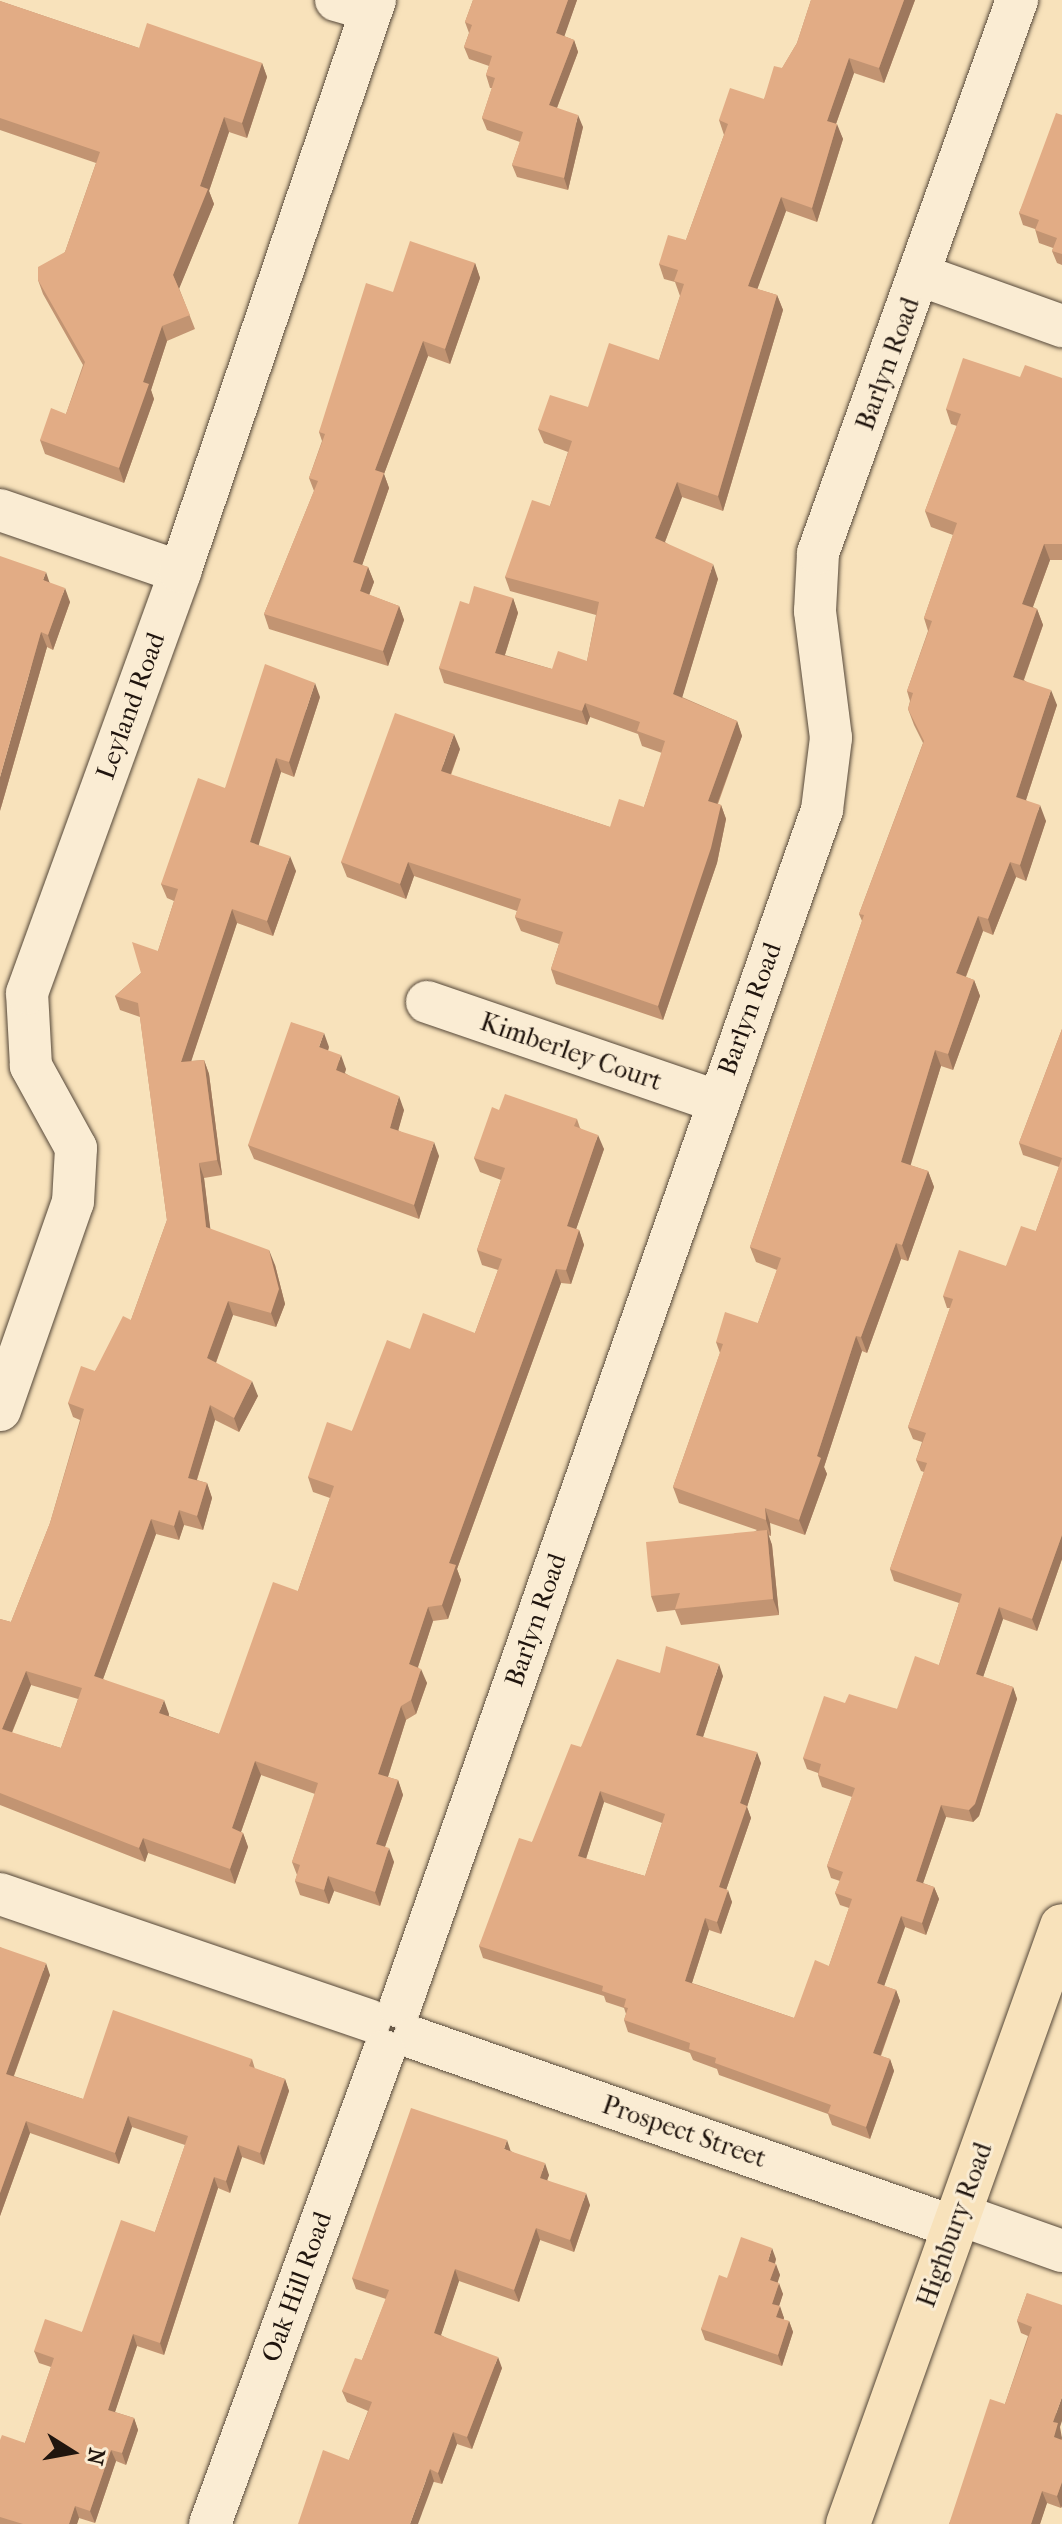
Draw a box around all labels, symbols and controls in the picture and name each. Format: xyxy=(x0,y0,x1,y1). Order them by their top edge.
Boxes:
street label: Barlyn Road xyxy=(850,293,926,435)
street label: Leyland Road xyxy=(90,628,172,784)
street label: Barlyn Road xyxy=(712,938,788,1080)
street label: Kimberley Court xyxy=(476,1006,666,1098)
street label: Barlyn Road xyxy=(499,1549,573,1691)
street label: Prospect Street xyxy=(598,2089,770,2175)
street label: Highbury Road xyxy=(911,2138,999,2312)
street label: Oak Hill Road xyxy=(255,2208,339,2366)
north arrow xyxy=(32,2412,112,2492)
text: N xyxy=(81,2446,110,2467)

